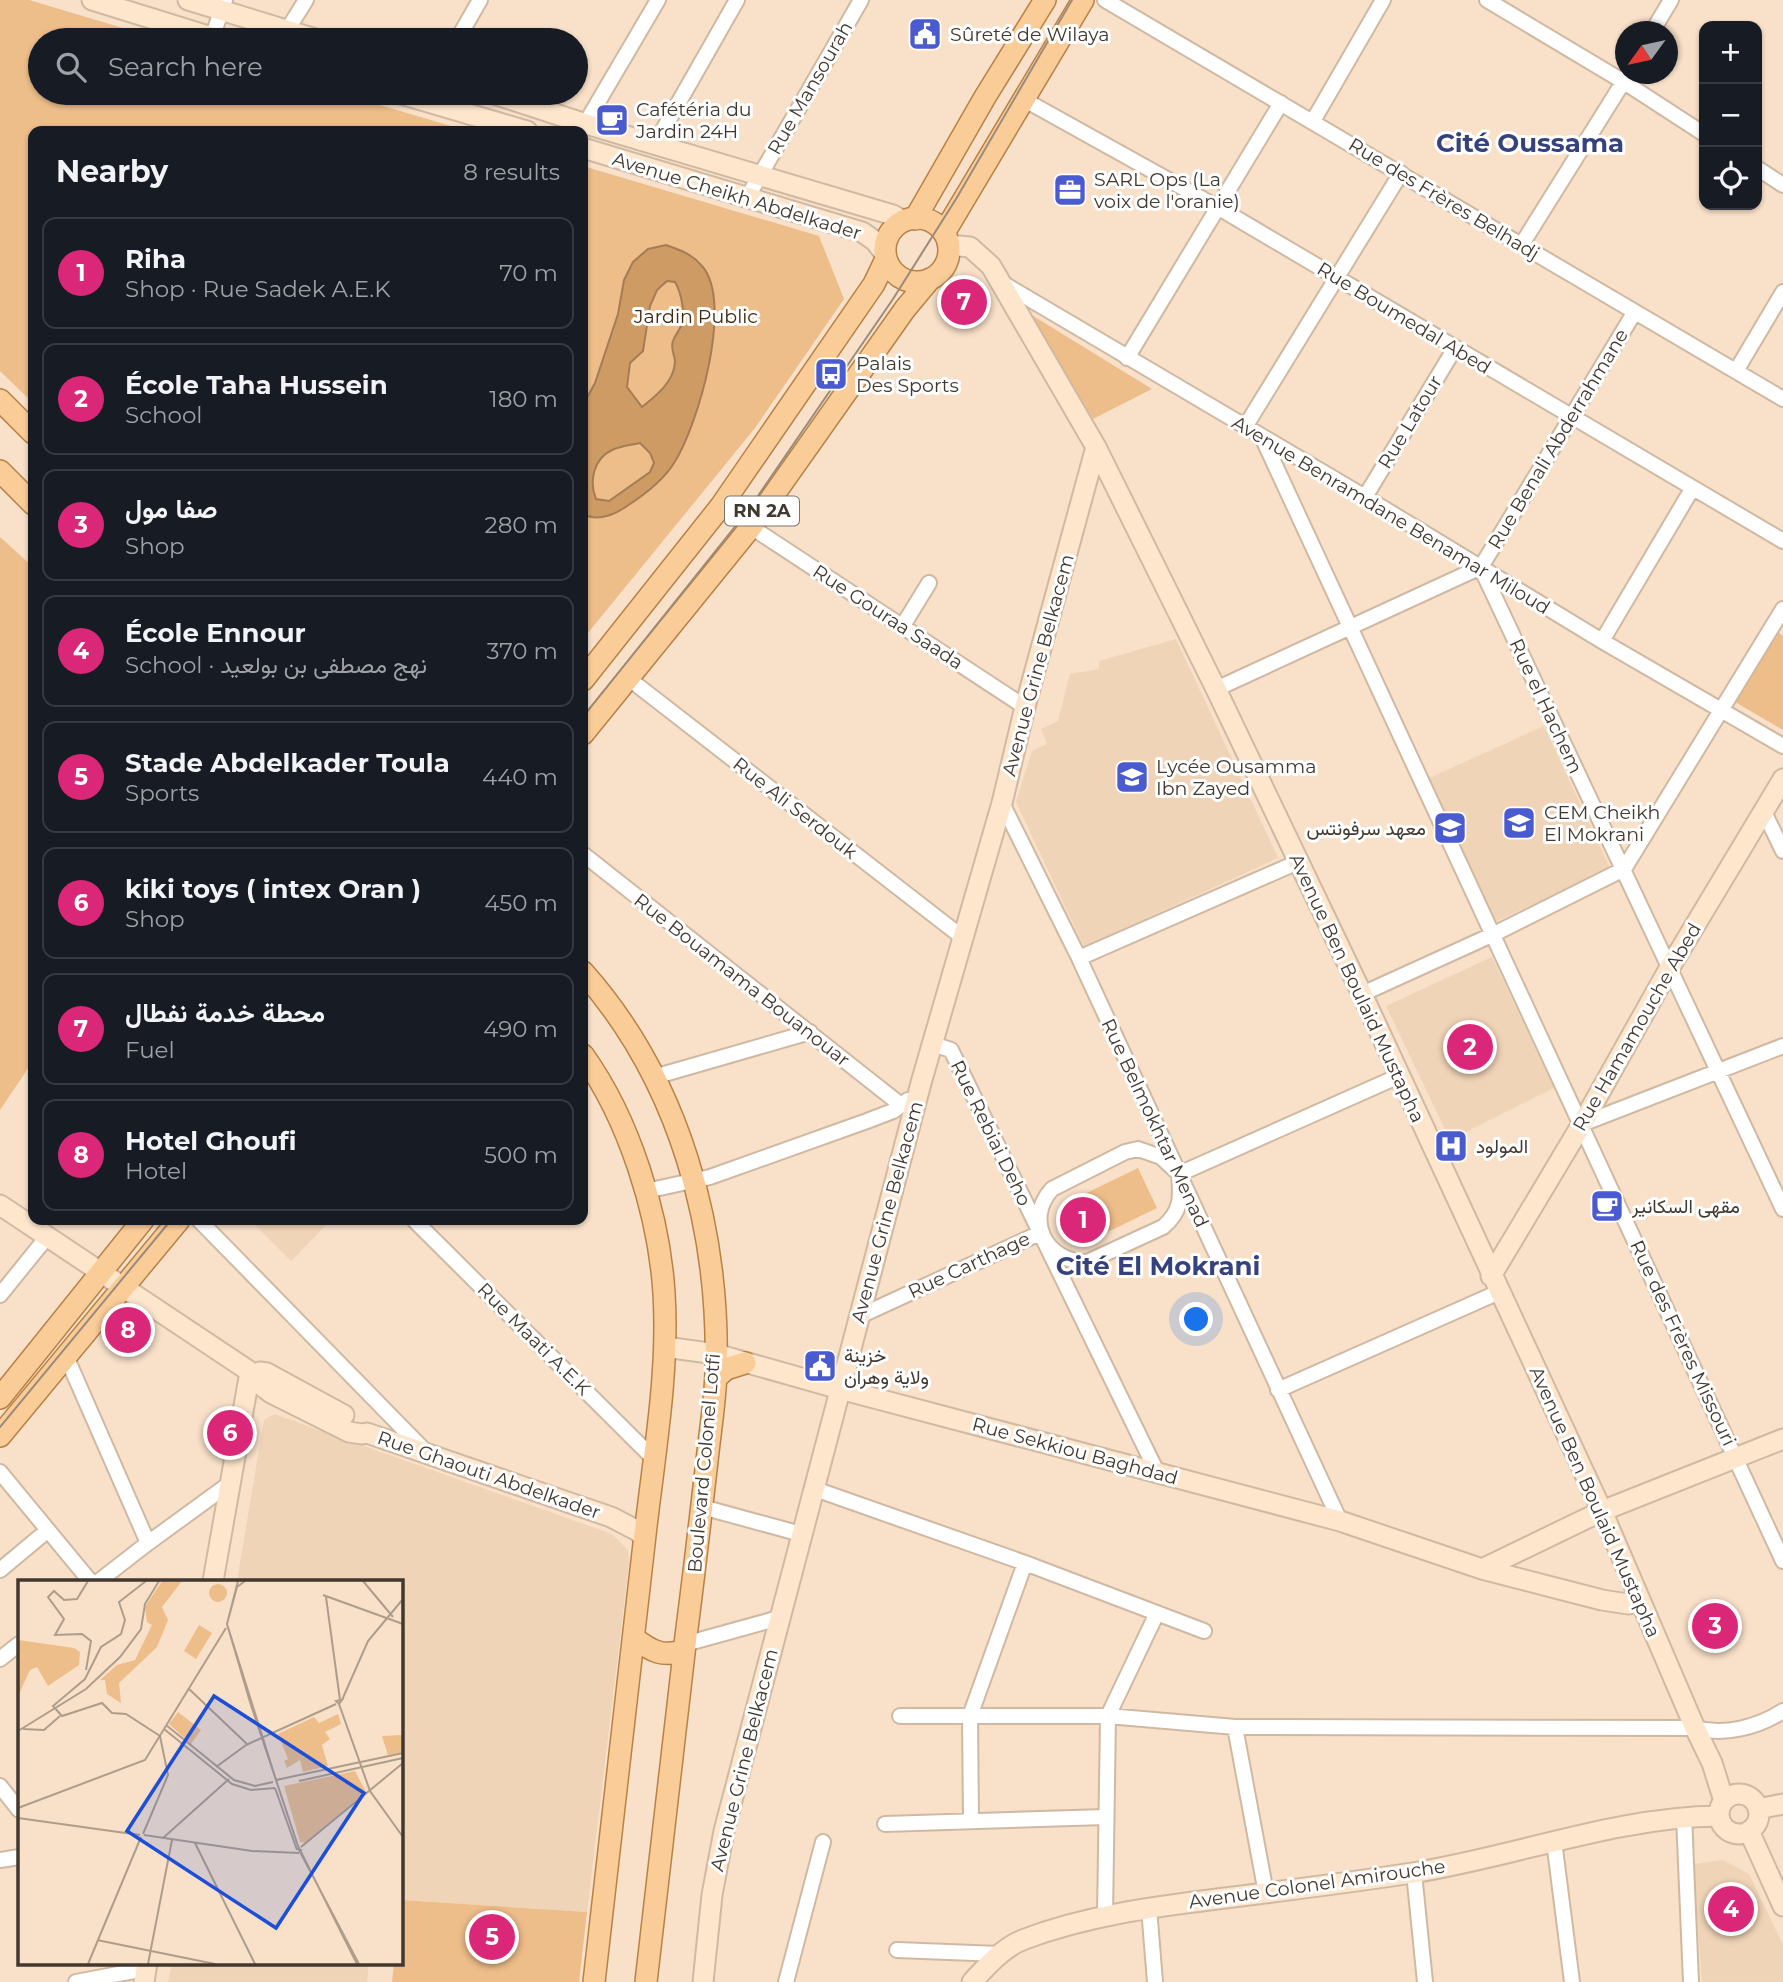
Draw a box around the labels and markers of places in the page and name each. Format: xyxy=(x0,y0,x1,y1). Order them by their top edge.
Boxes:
public building icon: Sûreté de Wilaya xyxy=(906,15,944,53)
place label: Sûreté de Wilaya xyxy=(950,23,1109,46)
place label: Cafétéria du Jardin 24H xyxy=(635,98,752,143)
cafe icon: Cafétéria du Jardin 24H xyxy=(593,101,631,139)
place label: SARL Ops (La voix de l'oranie) xyxy=(1094,168,1240,213)
office icon: SARL Ops (La voix de l'oranie) xyxy=(1051,171,1089,209)
pin: 7 xyxy=(941,276,987,328)
place label: Palais Des Sports xyxy=(856,352,959,397)
bus stop icon: Palais Des Sports xyxy=(812,355,850,393)
place label: Lycée Ousamma Ibn Zayed xyxy=(1156,755,1316,800)
school or university icon: Lycée Ousamma Ibn Zayed xyxy=(1113,758,1151,796)
place label: CEM Cheikh El Mokrani xyxy=(1544,801,1660,846)
school or university icon: CEM Cheikh El Mokrani xyxy=(1500,804,1538,842)
school or university icon: معهد سرفونتس xyxy=(1431,809,1469,847)
place label: معهد سرفونتس xyxy=(1307,817,1426,840)
pin: 2 xyxy=(1447,1021,1493,1073)
hospital icon: المولود xyxy=(1432,1127,1470,1165)
place label: المولود xyxy=(1476,1135,1528,1158)
cafe icon: مقهى السكانير xyxy=(1588,1187,1626,1225)
pin: 1 xyxy=(1060,1194,1106,1246)
place label: مقهى السكانير xyxy=(1631,1195,1740,1218)
pin: 8 xyxy=(105,1304,151,1356)
place label: خزينة ولاية وهران xyxy=(844,1344,929,1389)
public building icon: خزينة ولاية وهران xyxy=(801,1347,839,1385)
pin: 6 xyxy=(207,1407,253,1459)
pin: 3 xyxy=(1692,1600,1738,1652)
pin: 4 xyxy=(1708,1883,1754,1935)
pin: 5 xyxy=(469,1911,515,1963)

